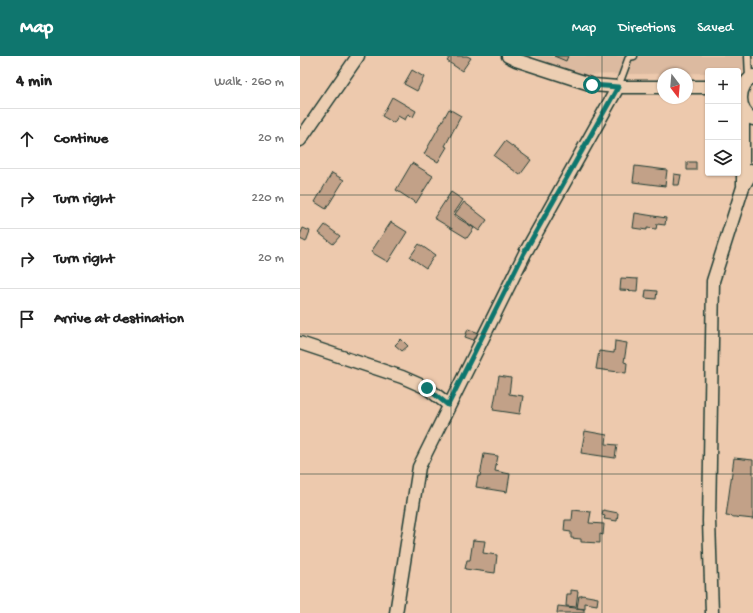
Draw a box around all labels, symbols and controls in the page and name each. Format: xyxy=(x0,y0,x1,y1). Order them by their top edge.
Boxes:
text: Map xyxy=(20,17,53,40)
text: Map xyxy=(572,20,596,37)
text: Directions xyxy=(618,20,675,37)
text: Saved xyxy=(697,20,733,37)
north arrow xyxy=(657,68,693,104)
map controls xyxy=(705,68,741,176)
button: + xyxy=(705,68,741,104)
text: 4 min xyxy=(16,72,52,92)
text: Walk · 260 m xyxy=(214,75,284,90)
route start xyxy=(583,76,601,94)
button: − xyxy=(705,104,741,140)
icon: ahead xyxy=(16,128,38,150)
text: Continue xyxy=(54,130,108,148)
text: 20 m xyxy=(258,131,284,146)
button: layers xyxy=(705,140,741,176)
icon: right xyxy=(16,188,38,210)
text: Turn right xyxy=(54,190,114,208)
text: 220 m xyxy=(252,191,284,206)
icon: right xyxy=(16,248,38,270)
text: Turn right xyxy=(54,250,114,268)
text: 20 m xyxy=(258,251,284,266)
icon: arrive xyxy=(16,308,38,330)
text: Arrive at destination xyxy=(54,310,184,328)
route end xyxy=(418,379,436,397)

